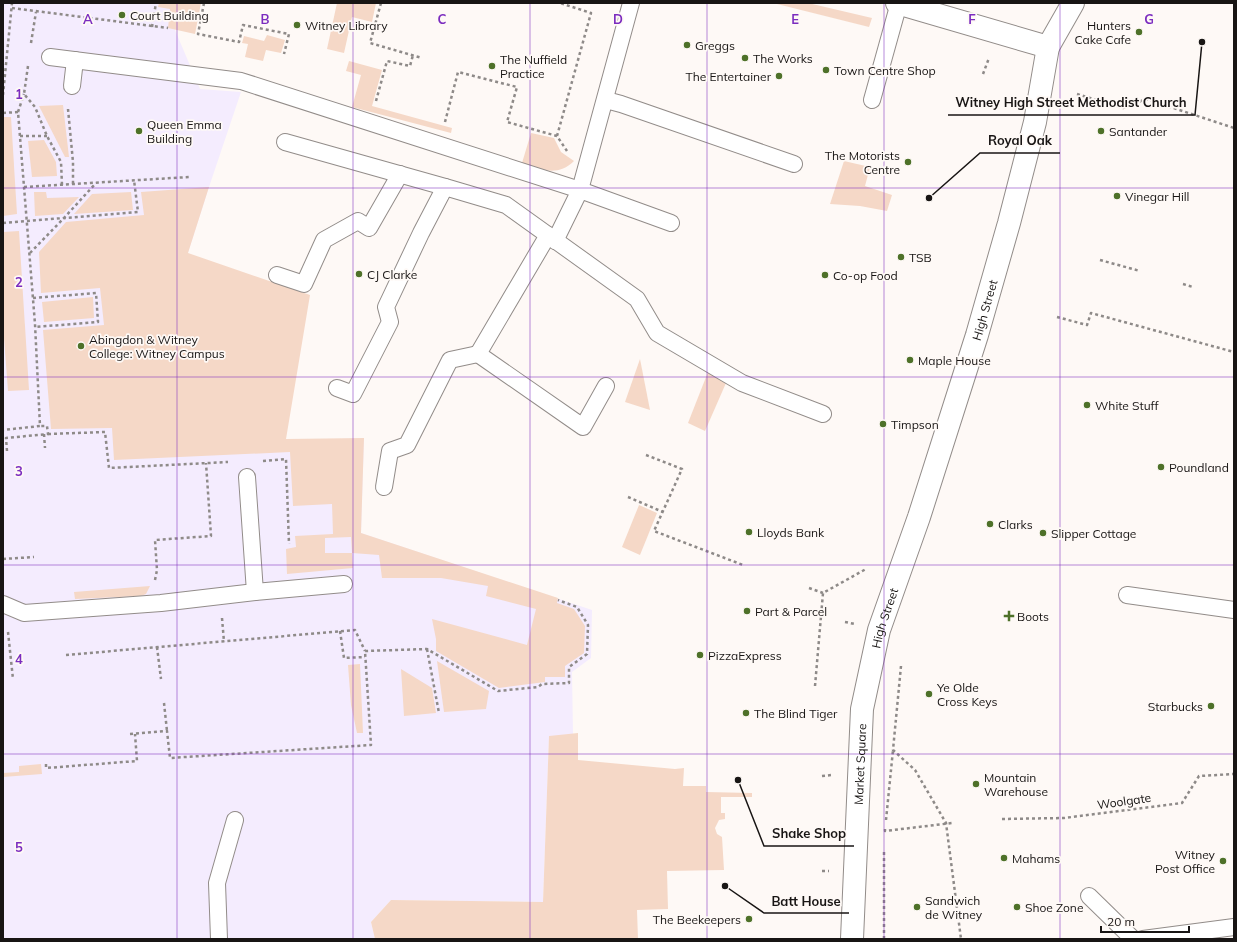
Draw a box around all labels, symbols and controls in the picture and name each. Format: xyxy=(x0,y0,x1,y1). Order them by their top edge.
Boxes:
place label: Court Building xyxy=(130,8,209,23)
marker: Court Building xyxy=(117,10,127,20)
text: A xyxy=(83,11,93,27)
text: B xyxy=(261,11,270,27)
text: C xyxy=(438,11,447,27)
text: D xyxy=(613,11,623,27)
text: E xyxy=(791,11,799,27)
text: F xyxy=(968,11,976,27)
text: G xyxy=(1144,11,1154,27)
place label: Witney Library xyxy=(305,18,388,33)
place label: Hunters Cake Cafe xyxy=(1074,18,1131,47)
marker: Witney Library xyxy=(292,20,302,30)
marker: Hunters Cake Cafe xyxy=(1134,27,1144,37)
place label: Greggs xyxy=(695,38,735,53)
marker: Greggs xyxy=(682,40,692,50)
place label: The Works xyxy=(753,51,813,66)
place label: The Nuffield Practice xyxy=(500,52,567,81)
marker: The Works xyxy=(740,53,750,63)
marker: The Nuffield Practice xyxy=(487,61,497,71)
place label: Town Centre Shop xyxy=(834,63,936,78)
marker: Town Centre Shop xyxy=(821,65,831,75)
place label: The Entertainer xyxy=(685,69,772,84)
marker: The Entertainer xyxy=(774,71,784,81)
text: 1 xyxy=(15,86,23,102)
callout: Witney High Street Methodist Church xyxy=(948,90,1195,115)
text: Witney High Street Methodist Church xyxy=(955,94,1187,111)
place label: Queen Emma Building xyxy=(147,117,222,146)
place label: Santander xyxy=(1109,124,1168,139)
marker: Queen Emma Building xyxy=(134,126,144,136)
marker: Santander xyxy=(1096,126,1106,136)
callout: Royal Oak xyxy=(980,128,1060,153)
text: Royal Oak xyxy=(988,132,1053,149)
place label: The Motorists Centre xyxy=(825,148,900,177)
marker: The Motorists Centre xyxy=(903,157,913,167)
place label: Vinegar Hill xyxy=(1125,189,1189,204)
marker: Vinegar Hill xyxy=(1112,191,1122,201)
place label: TSB xyxy=(909,250,932,265)
marker: TSB xyxy=(896,252,906,262)
place label: CJ Clarke xyxy=(367,267,417,282)
place label: Co-op Food xyxy=(833,268,898,283)
marker: CJ Clarke xyxy=(354,269,364,279)
marker: Co-op Food xyxy=(820,270,830,280)
text: 2 xyxy=(15,274,23,290)
street label: High Street xyxy=(968,278,1000,342)
place label: Abingdon & Witney College: Witney Campus xyxy=(89,332,225,361)
marker: Abingdon & Witney College: Witney Campus xyxy=(76,341,86,351)
place label: Maple House xyxy=(918,353,991,368)
marker: Maple House xyxy=(905,355,915,365)
place label: White Stuff xyxy=(1095,398,1159,413)
marker: White Stuff xyxy=(1082,400,1092,410)
place label: Timpson xyxy=(891,417,939,432)
marker: Timpson xyxy=(878,419,888,429)
place label: Poundland xyxy=(1169,460,1229,475)
marker: Poundland xyxy=(1156,462,1166,472)
text: 3 xyxy=(15,463,23,479)
place label: Clarks xyxy=(998,517,1033,532)
marker: Clarks xyxy=(985,519,995,529)
place label: Lloyds Bank xyxy=(757,525,825,540)
place label: Slipper Cottage xyxy=(1051,526,1136,541)
marker: Lloyds Bank xyxy=(744,527,754,537)
marker: Slipper Cottage xyxy=(1038,528,1048,538)
street label: High Street xyxy=(868,586,901,650)
place label: Part & Parcel xyxy=(755,604,827,619)
marker: Part & Parcel xyxy=(742,606,752,616)
place label: Boots xyxy=(1017,609,1049,624)
marker: Boots xyxy=(1004,611,1014,621)
place label: PizzaExpress xyxy=(708,648,782,663)
marker: PizzaExpress xyxy=(695,650,705,660)
text: 4 xyxy=(15,651,23,667)
place label: Ye Olde Cross Keys xyxy=(936,680,998,709)
marker: Ye Olde Cross Keys xyxy=(924,689,934,699)
place label: Starbucks xyxy=(1148,699,1203,714)
marker: Starbucks xyxy=(1206,701,1216,711)
place label: The Blind Tiger xyxy=(754,706,838,721)
marker: The Blind Tiger xyxy=(741,708,751,718)
street label: Market Square xyxy=(850,723,869,805)
place label: Mountain Warehouse xyxy=(984,770,1048,799)
marker: Mountain Warehouse xyxy=(971,779,981,789)
street label: Woolgate xyxy=(1096,790,1152,812)
callout: Shake Shop xyxy=(764,821,854,846)
text: Shake Shop xyxy=(772,825,846,841)
text: 5 xyxy=(15,839,23,855)
place label: Witney Post Office xyxy=(1155,847,1216,876)
place label: Mahams xyxy=(1012,851,1060,866)
marker: Mahams xyxy=(999,853,1009,863)
marker: Witney Post Office xyxy=(1218,856,1228,866)
callout: Batt House xyxy=(764,888,849,913)
text: Batt House xyxy=(771,893,841,909)
place label: Sandwich de Witney xyxy=(925,893,983,922)
place label: Shoe Zone xyxy=(1025,900,1083,915)
marker: Sandwich de Witney xyxy=(912,902,922,912)
marker: Shoe Zone xyxy=(1012,902,1022,912)
scale bar xyxy=(1101,908,1189,934)
place label: The Beekeepers xyxy=(653,912,741,927)
marker: The Beekeepers xyxy=(744,914,754,924)
text: 20 m xyxy=(1107,914,1135,929)

